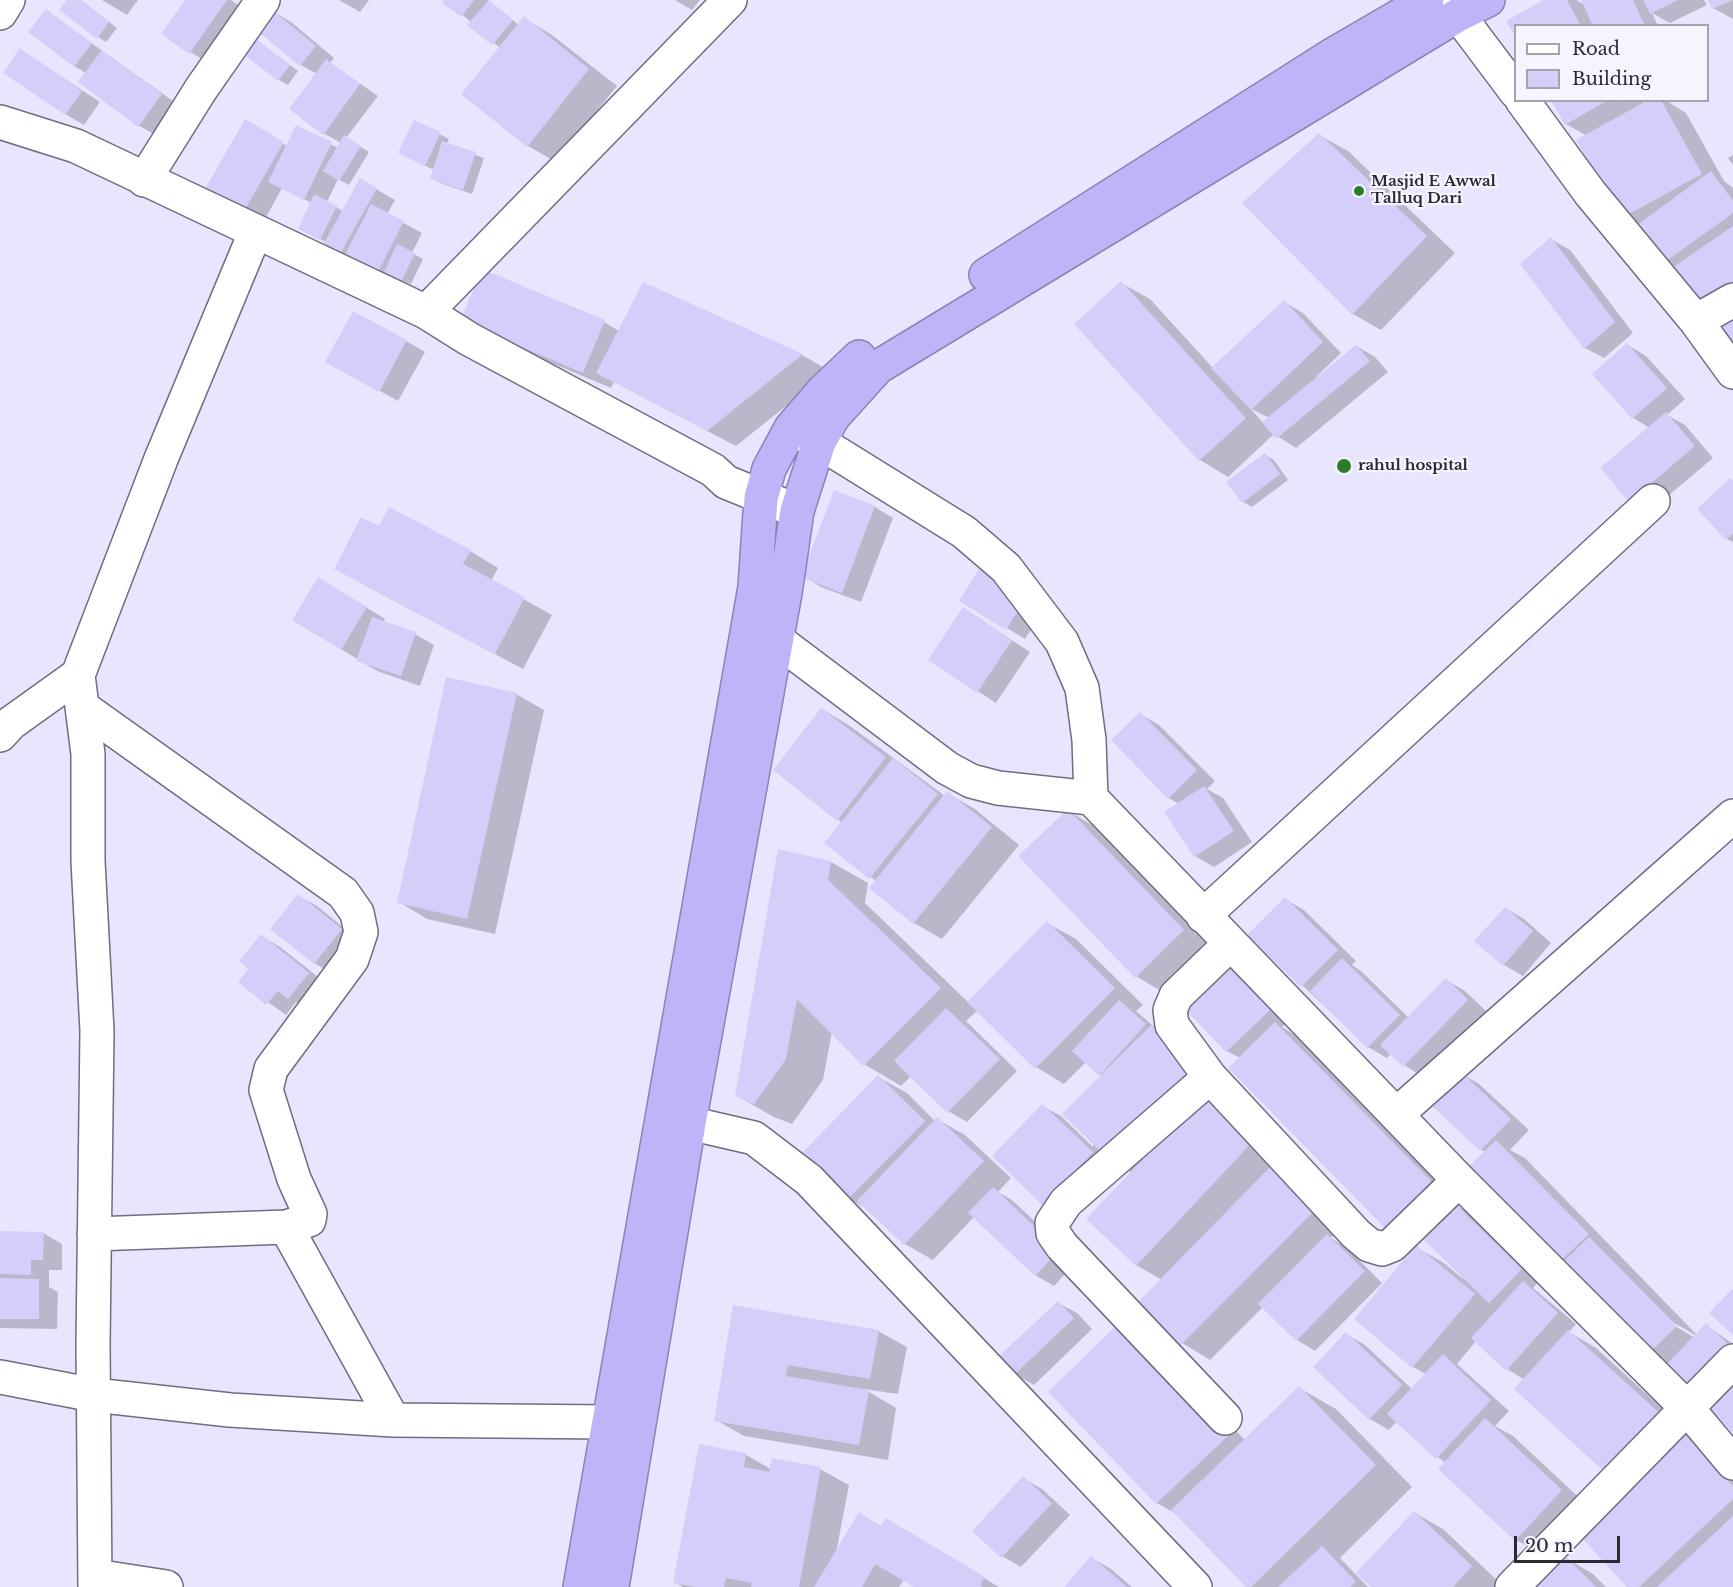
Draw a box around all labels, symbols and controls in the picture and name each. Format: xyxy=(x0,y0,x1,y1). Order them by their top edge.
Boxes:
legend xyxy=(1514,24,1709,102)
text: Road xyxy=(1572,38,1620,60)
text: Building xyxy=(1572,68,1651,90)
place label: Masjid E Awwal Talluq Dari xyxy=(1371,173,1496,208)
marker: Masjid E Awwal Talluq Dari xyxy=(1352,184,1366,198)
marker: rahul hospital xyxy=(1335,457,1353,475)
place label: rahul hospital xyxy=(1358,457,1468,475)
scale bar xyxy=(1517,1524,1624,1562)
text: 20 m xyxy=(1525,1535,1573,1557)

